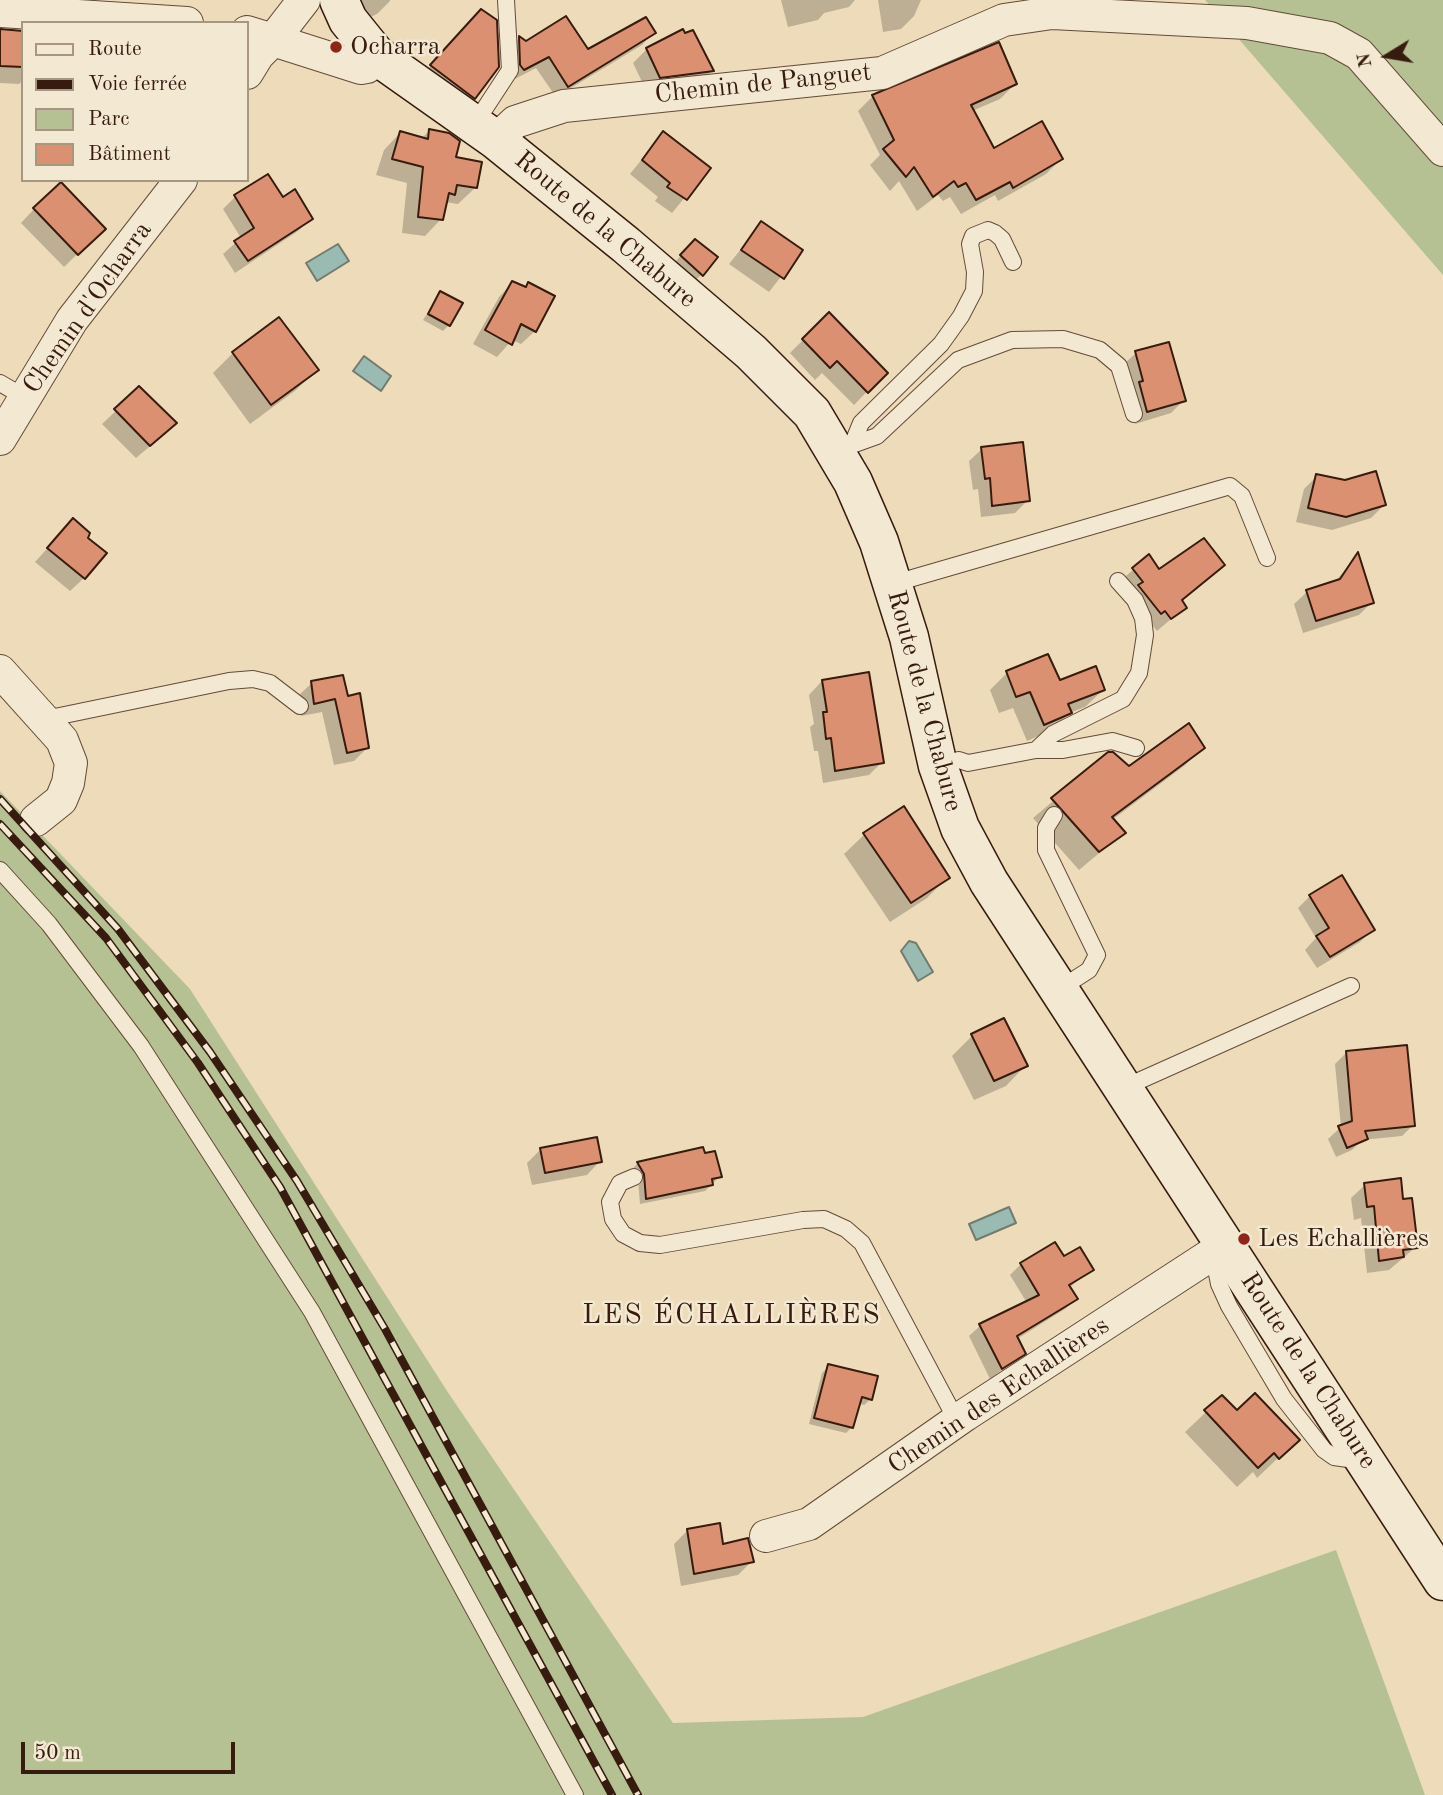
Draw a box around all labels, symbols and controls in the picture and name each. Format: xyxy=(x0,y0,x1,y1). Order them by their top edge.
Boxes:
legend xyxy=(21,21,248,182)
north arrow xyxy=(1352,21,1422,91)
place label: Ocharra xyxy=(350,31,441,63)
text: Route xyxy=(88,39,142,60)
marker: Ocharra xyxy=(328,39,344,55)
text: N xyxy=(1355,51,1377,69)
street label: Chemin de Panguet xyxy=(653,57,873,111)
text: Voie ferrée xyxy=(88,74,187,95)
text: Parc xyxy=(88,109,130,130)
text: Bâtiment xyxy=(88,144,171,165)
street label: Route de la Chabure xyxy=(508,145,702,315)
street label: Chemin d'Ocharra xyxy=(17,216,159,400)
street label: Route de la Chabure xyxy=(879,587,969,815)
place label: Les Echallières xyxy=(1258,1223,1429,1255)
marker: Les Echallières xyxy=(1236,1231,1252,1247)
street label: Route de la Chabure xyxy=(1233,1267,1383,1475)
district label: LES ÉCHALLIÈRES xyxy=(584,1299,880,1333)
street label: Chemin des Echallières xyxy=(883,1310,1115,1482)
scale bar xyxy=(24,1728,238,1772)
text: 50 m xyxy=(34,1743,81,1764)

